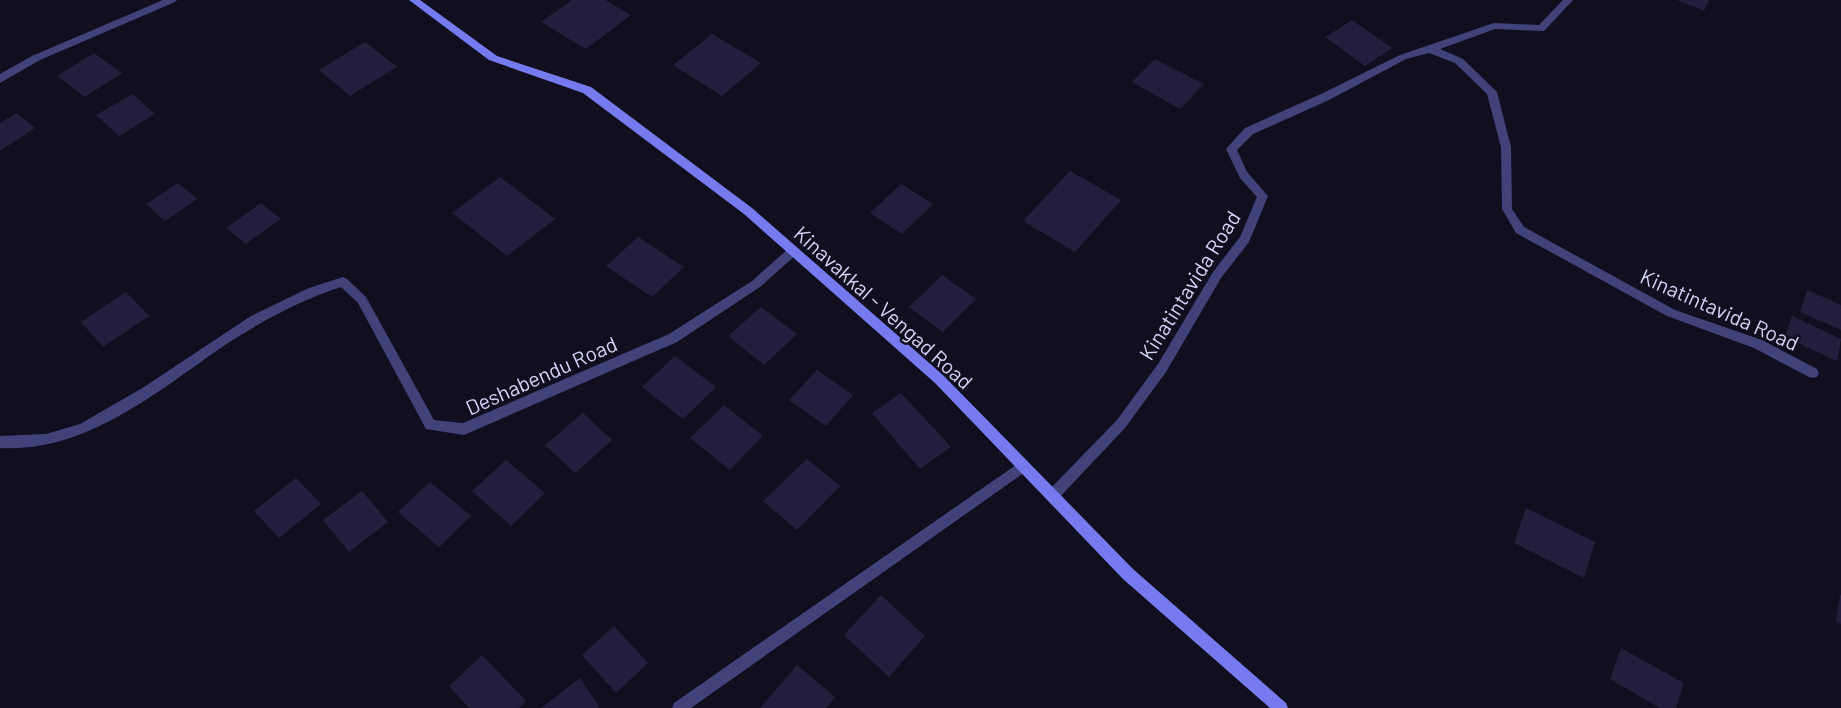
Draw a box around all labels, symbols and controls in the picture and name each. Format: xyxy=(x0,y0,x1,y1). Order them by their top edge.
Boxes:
street label: Kinatintavida Road xyxy=(1133,206,1245,364)
street label: Kinavakkal - Vengad Road xyxy=(790,220,978,394)
street label: Kinatintavida Road xyxy=(1637,263,1803,355)
street label: Deshabendu Road xyxy=(461,330,621,420)

